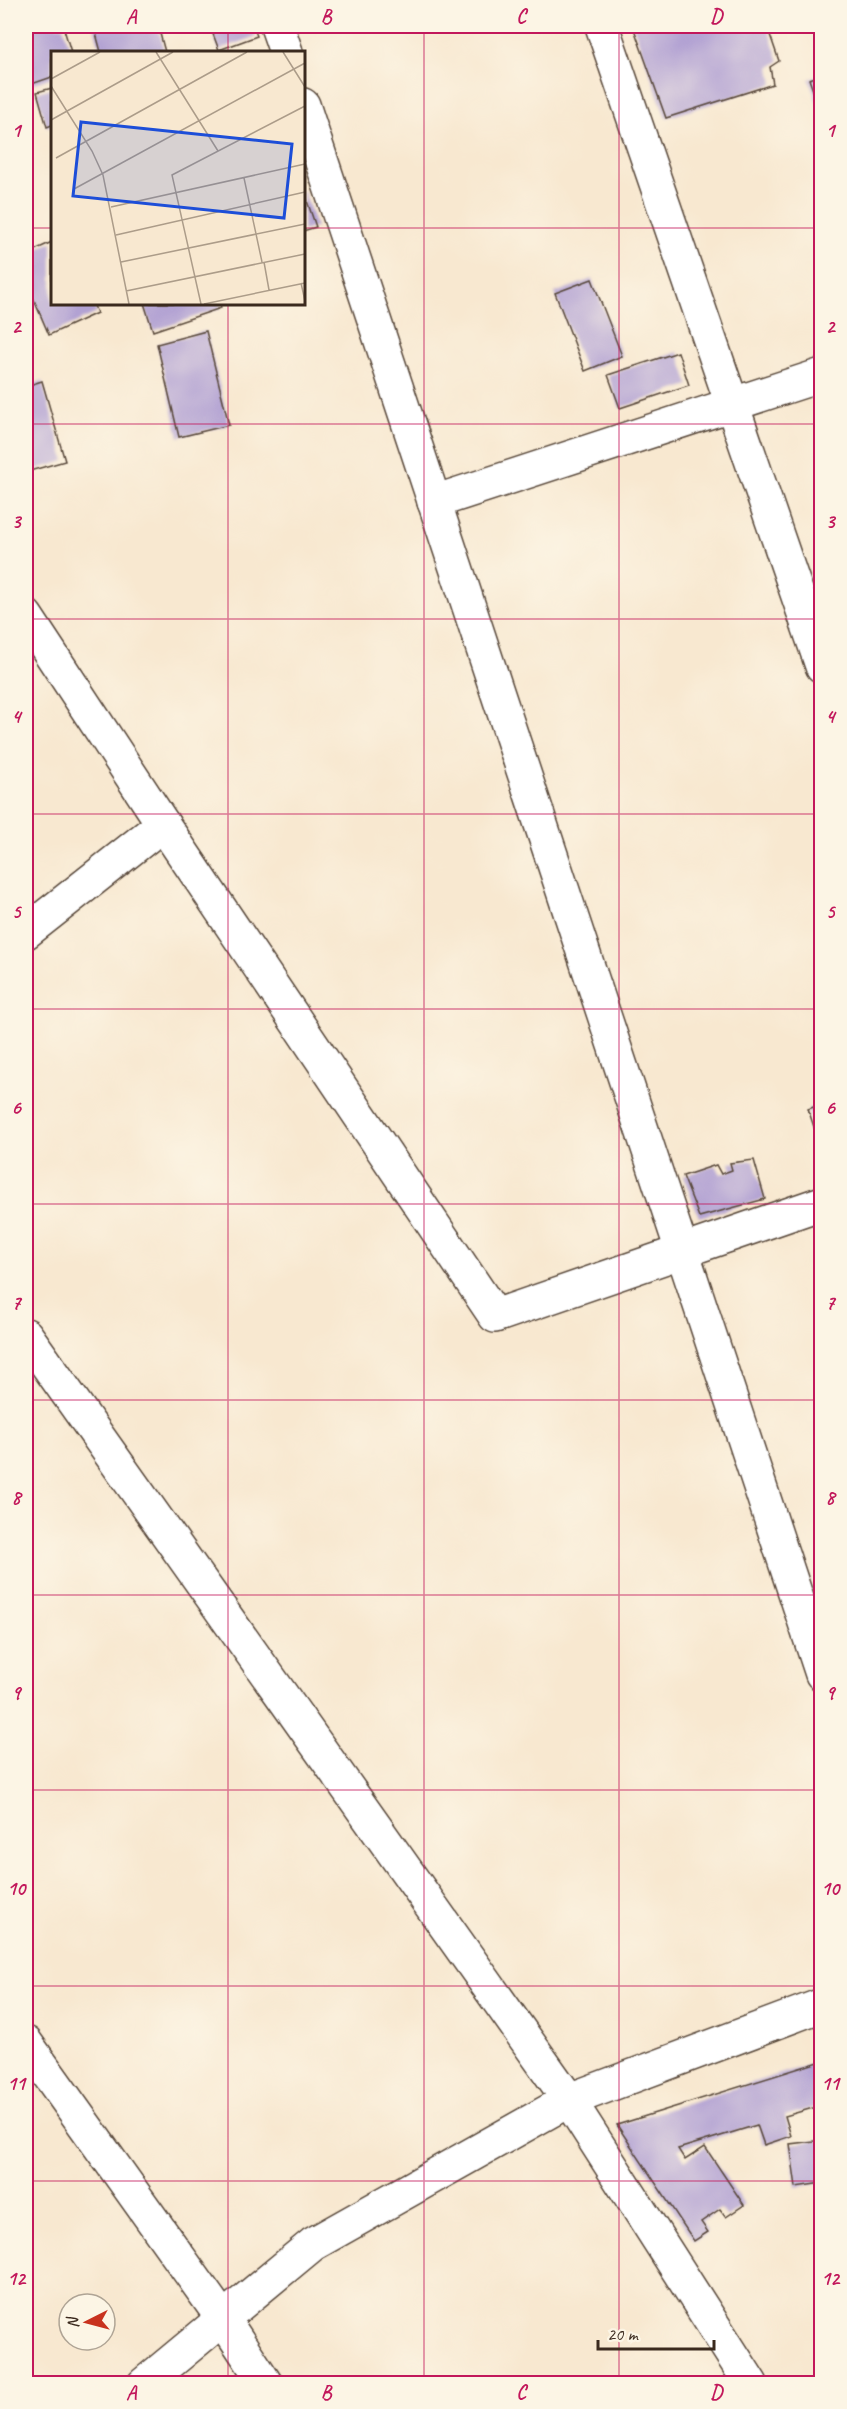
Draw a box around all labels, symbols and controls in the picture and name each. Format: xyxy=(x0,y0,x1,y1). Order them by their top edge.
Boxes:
text: A xyxy=(126,4,138,29)
text: B xyxy=(321,4,333,29)
text: C xyxy=(516,4,528,29)
text: D xyxy=(710,4,724,29)
inset map xyxy=(51,51,304,304)
text: 1 xyxy=(12,118,23,143)
text: 1 xyxy=(826,118,837,143)
text: 2 xyxy=(12,314,23,339)
text: 2 xyxy=(826,314,837,339)
text: 3 xyxy=(12,509,23,534)
text: 3 xyxy=(826,509,837,534)
text: 4 xyxy=(12,704,24,729)
text: 4 xyxy=(826,704,838,729)
text: 5 xyxy=(12,899,23,924)
text: 5 xyxy=(826,899,837,924)
text: 6 xyxy=(11,1095,22,1120)
text: 6 xyxy=(825,1095,836,1120)
text: 7 xyxy=(12,1290,23,1315)
text: 7 xyxy=(826,1290,837,1315)
text: 8 xyxy=(12,1485,24,1510)
text: 8 xyxy=(826,1485,838,1510)
text: 9 xyxy=(12,1680,23,1705)
text: 9 xyxy=(826,1680,837,1705)
text: 10 xyxy=(7,1876,27,1901)
text: 10 xyxy=(821,1876,841,1901)
text: 11 xyxy=(7,2071,27,2096)
text: 11 xyxy=(821,2071,841,2096)
text: 12 xyxy=(7,2266,27,2291)
text: 12 xyxy=(821,2266,841,2291)
north arrow xyxy=(57,2292,117,2352)
scale bar xyxy=(598,2313,714,2351)
text: N xyxy=(62,2314,84,2329)
text: 20 m xyxy=(607,2323,640,2345)
text: A xyxy=(126,2380,138,2405)
text: B xyxy=(321,2380,333,2405)
text: C xyxy=(516,2380,528,2405)
text: D xyxy=(710,2380,724,2405)

